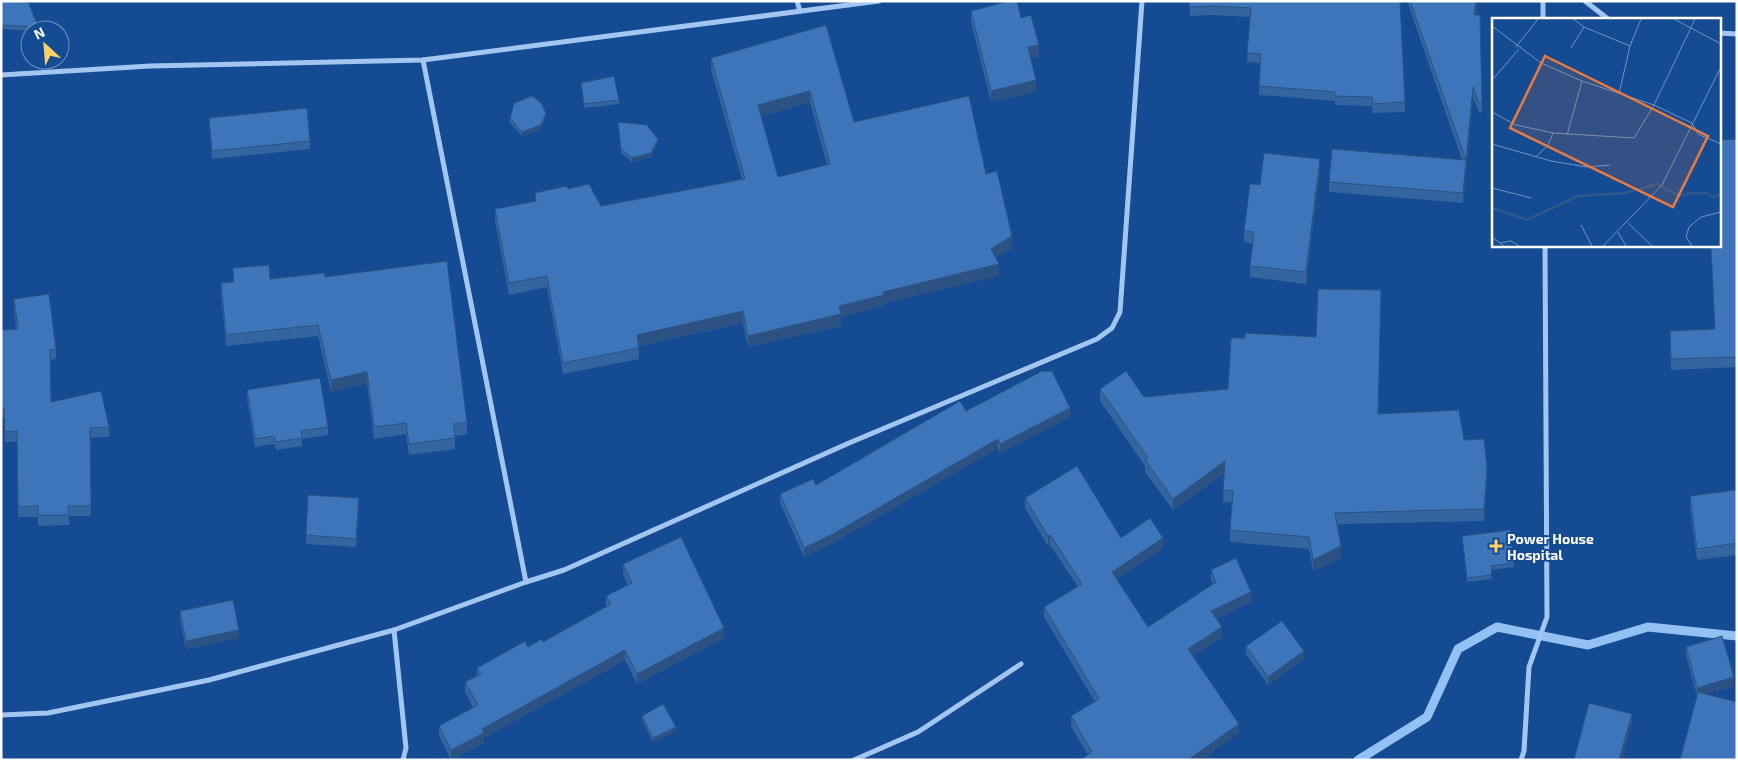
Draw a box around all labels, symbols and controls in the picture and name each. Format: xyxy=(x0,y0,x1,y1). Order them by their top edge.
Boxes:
inset map xyxy=(1492,18,1720,246)
north arrow xyxy=(20,20,70,70)
text: N xyxy=(31,23,47,43)
place label: Power House Hospital xyxy=(1507,530,1594,563)
marker: Power House Hospital xyxy=(1489,539,1503,553)

